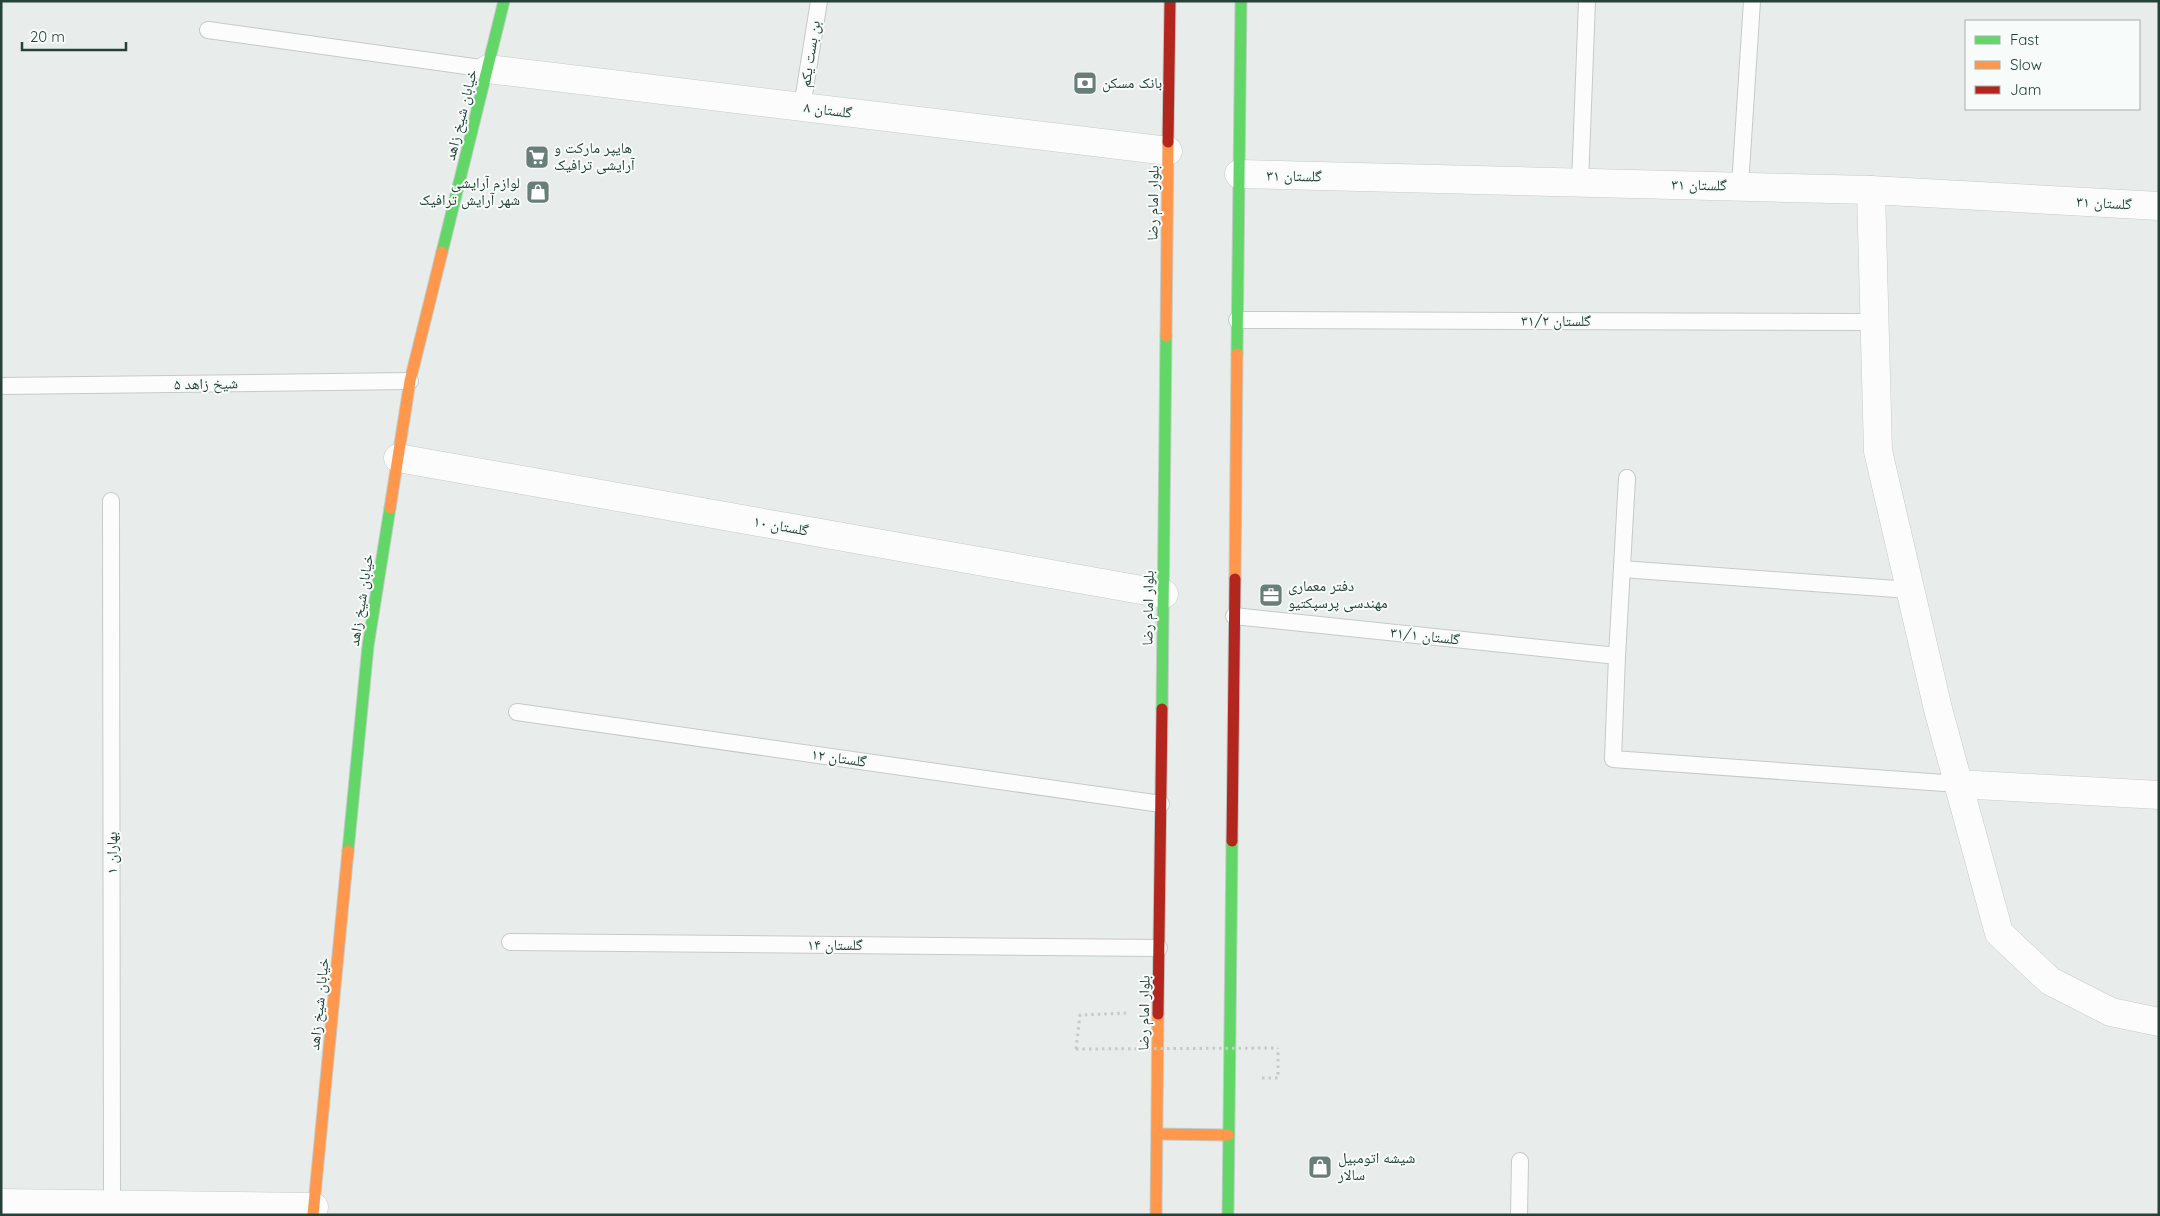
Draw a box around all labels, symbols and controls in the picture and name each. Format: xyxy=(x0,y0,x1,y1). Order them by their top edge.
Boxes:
street label: بن بست یکم xyxy=(795,19,825,89)
scale bar xyxy=(22,20,126,52)
legend xyxy=(1965,20,2140,110)
text: 20 m xyxy=(30,27,65,46)
text: Fast xyxy=(2010,30,2039,49)
text: Slow xyxy=(2010,55,2042,74)
street label: خیابان شیخ زاهد xyxy=(440,67,482,163)
bank icon: بانک مسکن xyxy=(1072,70,1098,96)
place label: بانک مسکن xyxy=(1102,73,1162,93)
text: Jam xyxy=(2010,80,2041,99)
street label: گلستان ۸ xyxy=(803,97,854,123)
place label: هایپر مارکت و آرایشی ترافیک xyxy=(554,138,636,175)
supermarket icon: هایپر مارکت و آرایشی ترافیک xyxy=(524,144,550,170)
street label: بلوار امام رضا xyxy=(1142,165,1164,241)
street label: گلستان ۳۱ xyxy=(1266,166,1322,186)
place label: لوازم آرایشی شهر آرایش ترافیک xyxy=(419,173,520,210)
street label: گلستان ۳۱ xyxy=(1671,175,1727,195)
shop icon: لوازم آرایشی شهر آرایش ترافیک xyxy=(525,179,551,205)
street label: گلستان ۳۱ xyxy=(2076,192,2133,214)
street label: گلستان ۳۱/۲ xyxy=(1521,311,1591,331)
street label: شیخ زاهد ۵ xyxy=(174,373,238,395)
street label: گلستان ۱۰ xyxy=(752,511,810,541)
street label: خیابان شیخ زاهد xyxy=(344,552,378,647)
street label: بلوار امام رضا xyxy=(1137,570,1159,646)
place label: دفتر معماری مهندسی پرسپکتیو xyxy=(1288,576,1388,613)
office icon: دفتر معماری مهندسی پرسپکتیو xyxy=(1258,582,1284,608)
street label: گلستان ۳۱/۱ xyxy=(1389,622,1461,650)
street label: گلستان ۱۲ xyxy=(810,744,868,772)
street label: بهاران ۱ xyxy=(102,832,122,874)
street label: گلستان ۱۴ xyxy=(807,935,863,955)
street label: خیابان شیخ زاهد xyxy=(304,956,334,1051)
street label: بلوار امام رضا xyxy=(1133,975,1155,1051)
place label: شیشه اتومبیل سالار xyxy=(1337,1148,1415,1184)
shop icon: شیشه اتومبیل سالار xyxy=(1307,1154,1333,1180)

